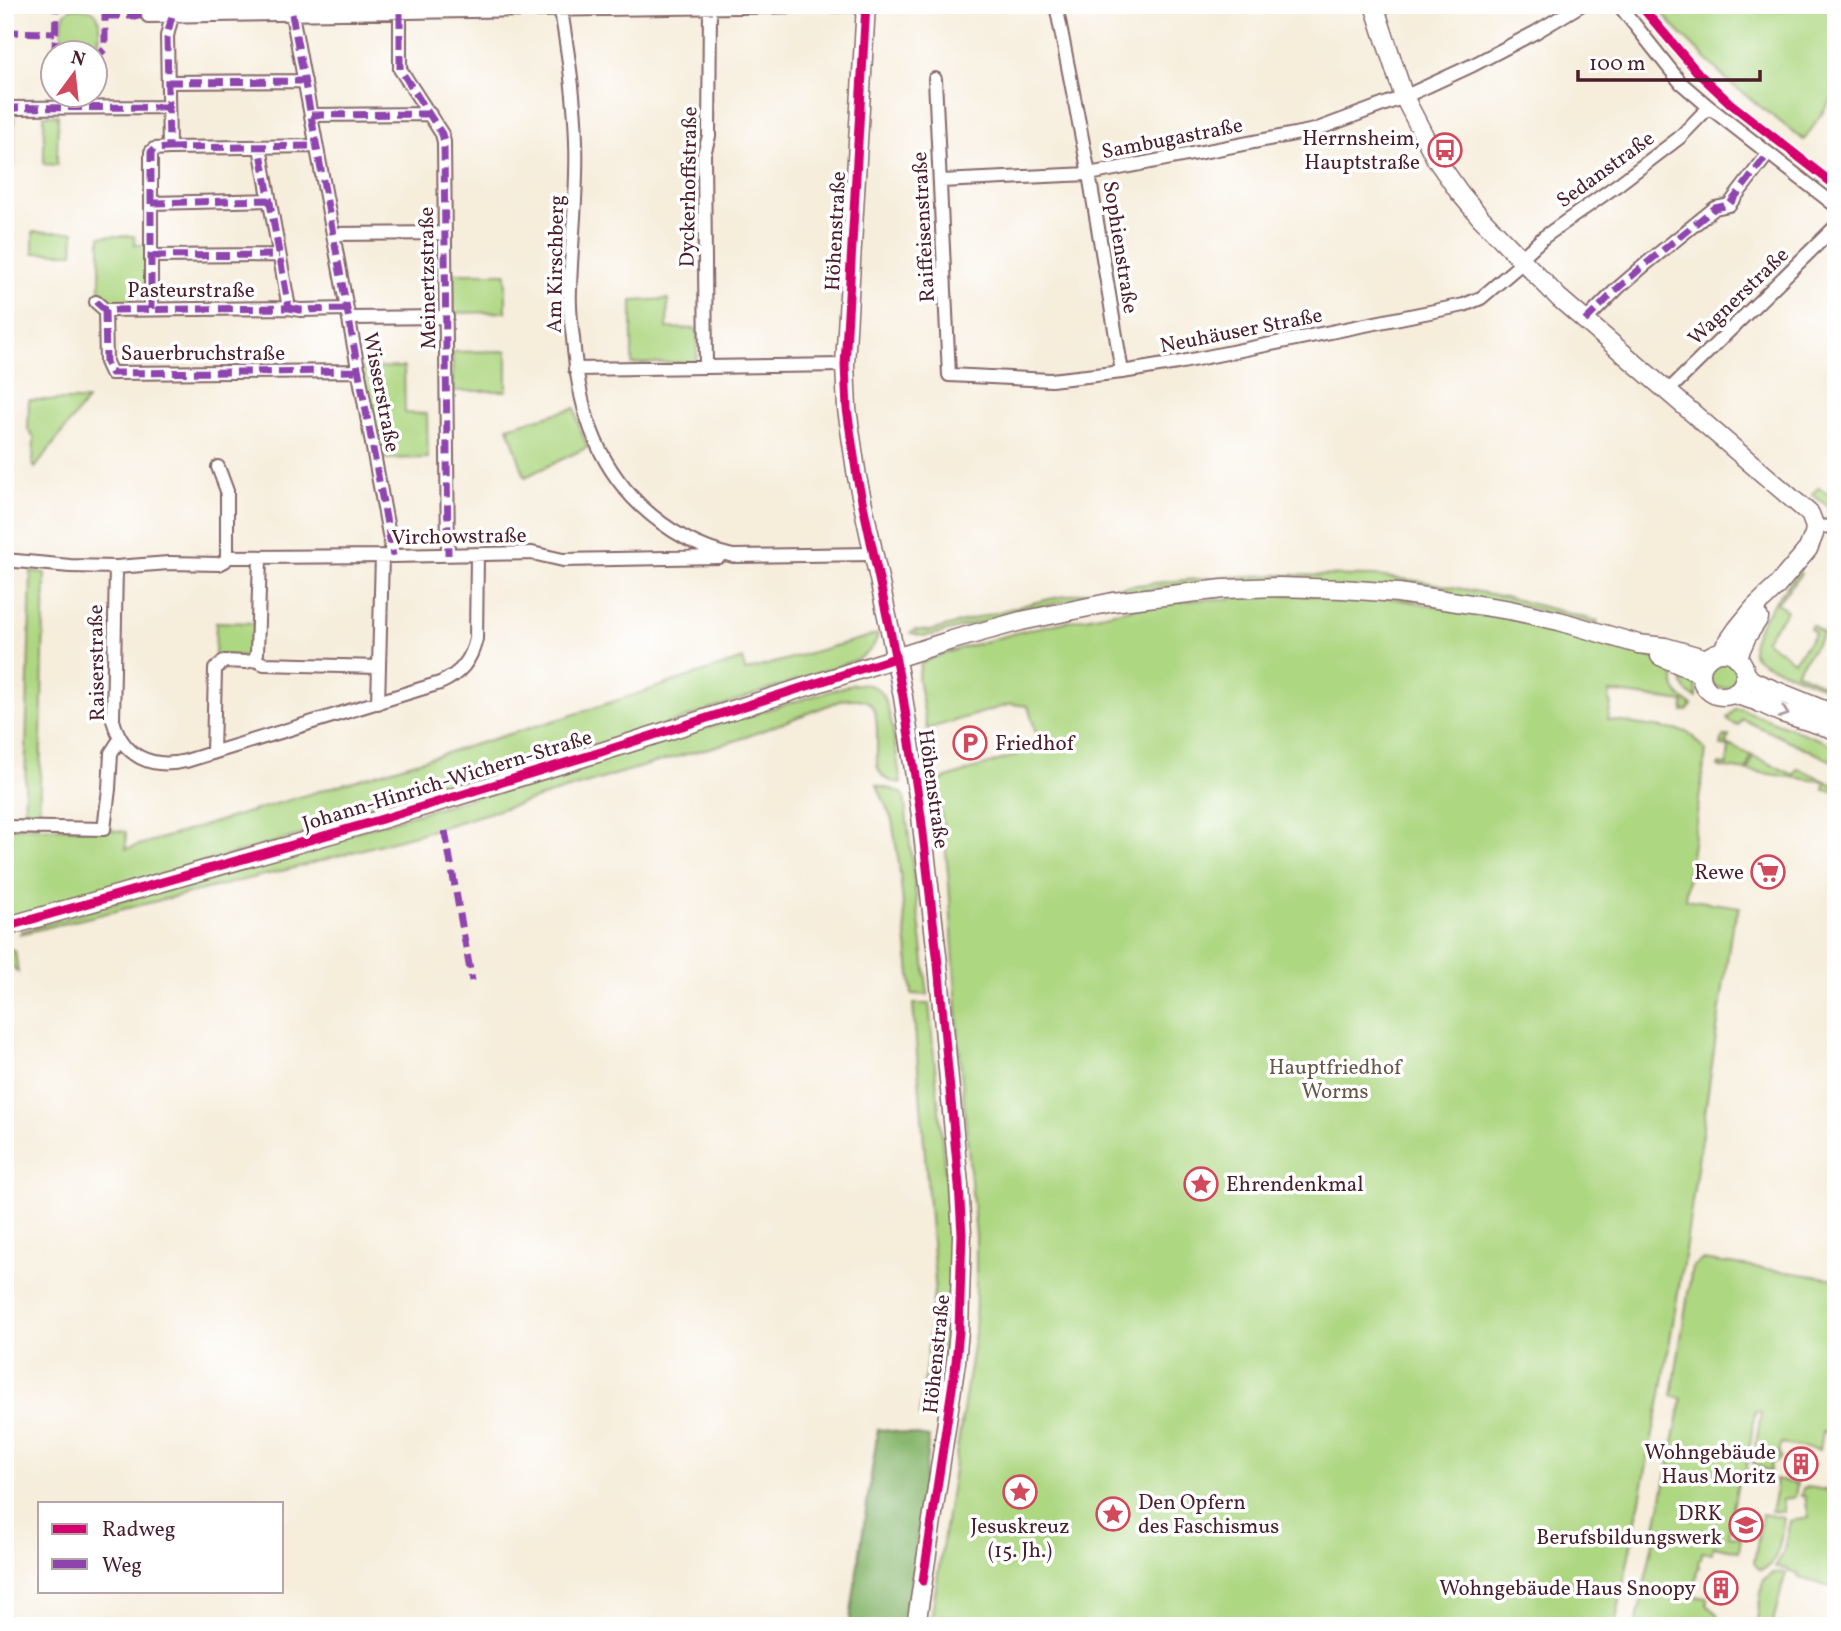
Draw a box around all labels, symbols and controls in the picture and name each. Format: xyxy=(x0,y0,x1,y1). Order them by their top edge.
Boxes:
north arrow xyxy=(38,38,108,108)
scale bar xyxy=(1578,38,1760,82)
text: N xyxy=(68,45,88,74)
text: 100 m xyxy=(1589,50,1646,79)
street label: Dyckerhoffstraße xyxy=(674,106,705,268)
street label: Sambugastraße xyxy=(1099,112,1245,167)
place label: Herrnsheim, Hauptstraße xyxy=(1302,125,1420,178)
street label: Sedanstraße xyxy=(1551,125,1661,216)
bus stop icon: Herrnsheim, Hauptstraße xyxy=(1426,131,1464,169)
street label: Raiffeisenstraße xyxy=(906,151,943,303)
street label: Höhenstraße xyxy=(819,170,854,292)
street label: Sophienstraße xyxy=(1095,179,1144,316)
street label: Am Kirschberg xyxy=(541,195,572,333)
street label: Meinertzstraße xyxy=(413,206,444,350)
street label: Wagnerstraße xyxy=(1682,241,1796,353)
street label: Pasteurstraße xyxy=(127,277,255,306)
street label: Neuhäuser Straße xyxy=(1158,302,1325,361)
street label: Wisserstraße xyxy=(355,330,406,455)
street label: Sauerbruchstraße xyxy=(121,340,285,369)
street label: Virchowstraße xyxy=(391,522,527,553)
street label: Raiserstraße xyxy=(82,604,113,722)
one-way arrow xyxy=(1777,705,1789,719)
street label: Johann-Hinrich-Wichern-Straße xyxy=(299,723,596,839)
parking icon: Friedhof xyxy=(951,724,989,762)
street label: Höhenstraße xyxy=(910,728,955,851)
place label: Friedhof xyxy=(995,730,1076,759)
supermarket icon: Rewe xyxy=(1749,853,1787,891)
place label: Rewe xyxy=(1694,859,1744,888)
park label: Hauptfriedhof Worms xyxy=(1269,1054,1403,1107)
place icon: Ehrendenkmal xyxy=(1182,1165,1220,1203)
place label: Ehrendenkmal xyxy=(1226,1171,1364,1200)
street label: Höhenstraße xyxy=(917,1293,958,1415)
place label: Wohngebäude Haus Moritz xyxy=(1644,1439,1776,1492)
building icon: Wohngebäude Haus Moritz xyxy=(1782,1445,1820,1483)
place icon: Jesuskreuz (15. Jh.) xyxy=(1001,1473,1039,1511)
place label: Den Opfern des Faschismus xyxy=(1138,1489,1279,1542)
place icon: Den Opfern des Faschismus xyxy=(1094,1495,1132,1533)
place label: DRK Berufsbildungswerk xyxy=(1536,1500,1723,1553)
legend xyxy=(38,1502,284,1592)
school or university icon: DRK Berufsbildungswerk xyxy=(1727,1506,1765,1544)
place label: Jesuskreuz (15. Jh.) xyxy=(970,1513,1070,1566)
text: Radweg xyxy=(102,1516,175,1545)
text: Weg xyxy=(102,1552,142,1581)
building icon: Wohngebäude Haus Snoopy xyxy=(1702,1569,1740,1607)
place label: Wohngebäude Haus Snoopy xyxy=(1439,1575,1697,1604)

